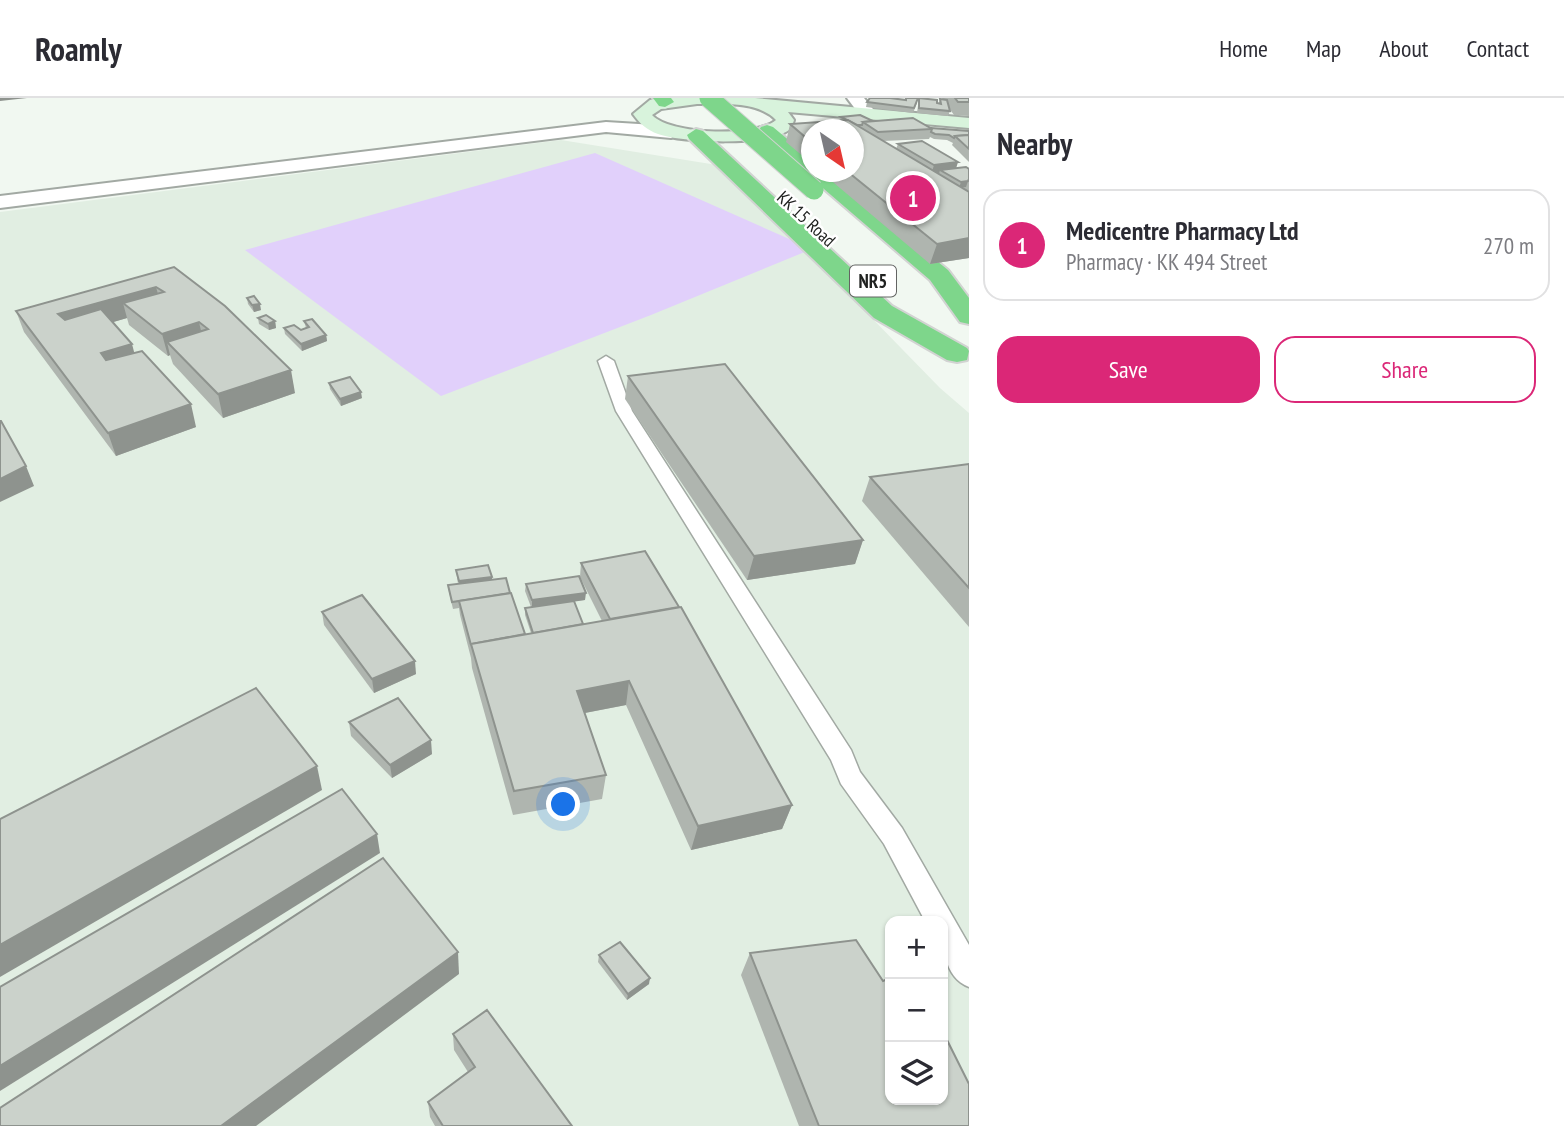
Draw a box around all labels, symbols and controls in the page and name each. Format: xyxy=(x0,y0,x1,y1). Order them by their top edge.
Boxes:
text: Roamly xyxy=(35,27,122,70)
text: Home xyxy=(1219,33,1268,64)
text: Map xyxy=(1306,33,1341,64)
text: About xyxy=(1379,33,1428,64)
text: Contact xyxy=(1466,33,1529,64)
north arrow xyxy=(801,119,864,182)
text: Nearby xyxy=(997,124,1072,163)
pin: 1 xyxy=(890,172,936,224)
street label: KK 15 Road xyxy=(772,186,840,252)
text: Medicentre Pharmacy Ltd xyxy=(1066,214,1299,247)
text: 1 xyxy=(1017,231,1028,260)
text: 270 m xyxy=(1483,231,1534,260)
text: Pharmacy · KK 494 Street xyxy=(1066,247,1267,276)
road number: NR5 xyxy=(850,266,896,296)
button: Save xyxy=(997,336,1260,403)
button: Share xyxy=(1274,336,1536,403)
your location xyxy=(546,787,580,821)
map controls xyxy=(885,916,948,1105)
button: + xyxy=(885,916,948,979)
button: − xyxy=(885,979,948,1042)
button: layers xyxy=(885,1042,948,1105)

